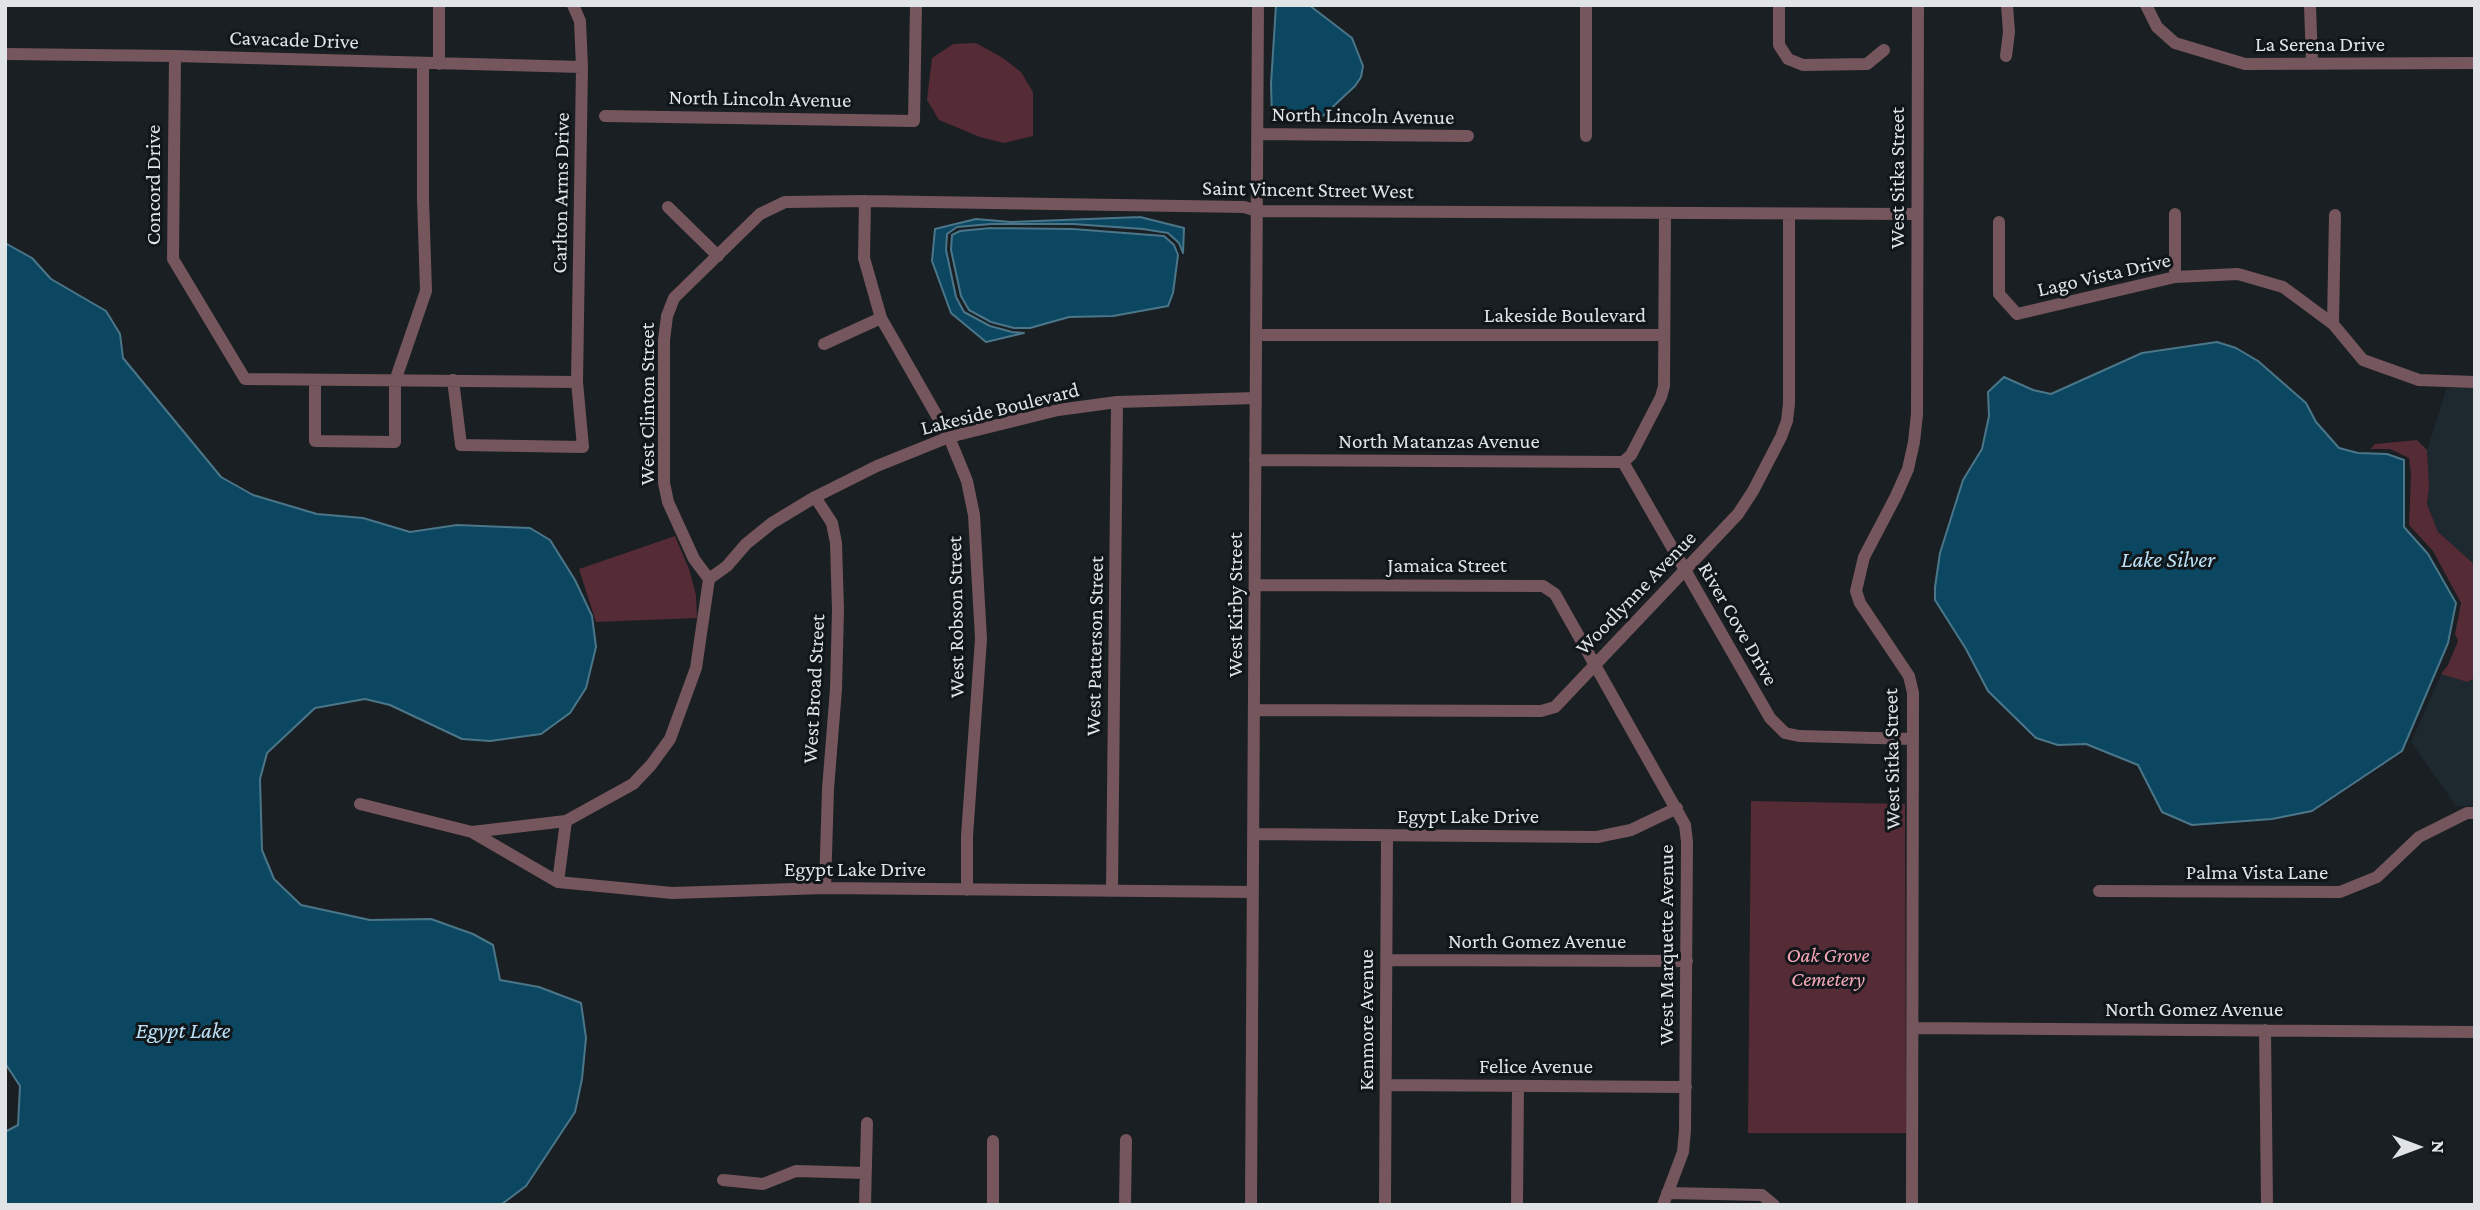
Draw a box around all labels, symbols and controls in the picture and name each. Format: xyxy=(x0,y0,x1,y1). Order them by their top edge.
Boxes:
street label: Cavacade Drive xyxy=(229,25,359,55)
street label: La Serena Drive xyxy=(2255,32,2385,58)
street label: North Lincoln Avenue xyxy=(668,85,852,113)
street label: North Lincoln Avenue xyxy=(1271,102,1455,130)
street label: West Sitka Street xyxy=(1885,107,1911,249)
street label: Carlton Arms Drive xyxy=(547,112,575,274)
street label: Concord Drive xyxy=(141,125,167,245)
street label: Saint Vincent Street West xyxy=(1202,176,1414,204)
street label: Lago Vista Drive xyxy=(2035,247,2173,303)
street label: Lakeside Boulevard xyxy=(1484,303,1646,329)
street label: West Clinton Street xyxy=(635,322,661,486)
street label: Lakeside Boulevard xyxy=(918,377,1082,441)
street label: North Matanzas Avenue xyxy=(1338,429,1540,455)
street label: Woodlynne Avenue xyxy=(1570,526,1702,660)
street label: West Kirby Street xyxy=(1223,532,1249,678)
street label: West Robson Street xyxy=(942,536,970,698)
water label: Lake Silver xyxy=(2121,546,2215,574)
street label: Jamaica Street xyxy=(1387,553,1507,579)
street label: West Patterson Street xyxy=(1081,556,1109,736)
street label: River Cove Drive xyxy=(1693,558,1783,690)
street label: West Broad Street xyxy=(798,614,830,764)
street label: West Sitka Street xyxy=(1878,688,1906,830)
street label: Egypt Lake Drive xyxy=(1397,804,1539,830)
street label: West Marquette Avenue xyxy=(1654,845,1680,1045)
street label: Egypt Lake Drive xyxy=(784,857,926,883)
street label: Palma Vista Lane xyxy=(2186,860,2328,886)
street label: North Gomez Avenue xyxy=(1448,929,1626,955)
park label: Oak Grove Cemetery xyxy=(1786,943,1870,993)
street label: Kenmore Avenue xyxy=(1354,949,1380,1091)
street label: North Gomez Avenue xyxy=(2105,997,2283,1023)
water label: Egypt Lake xyxy=(135,1017,231,1045)
street label: Felice Avenue xyxy=(1479,1054,1593,1080)
north arrow xyxy=(2382,1112,2452,1182)
text: N xyxy=(2428,1141,2449,1153)

